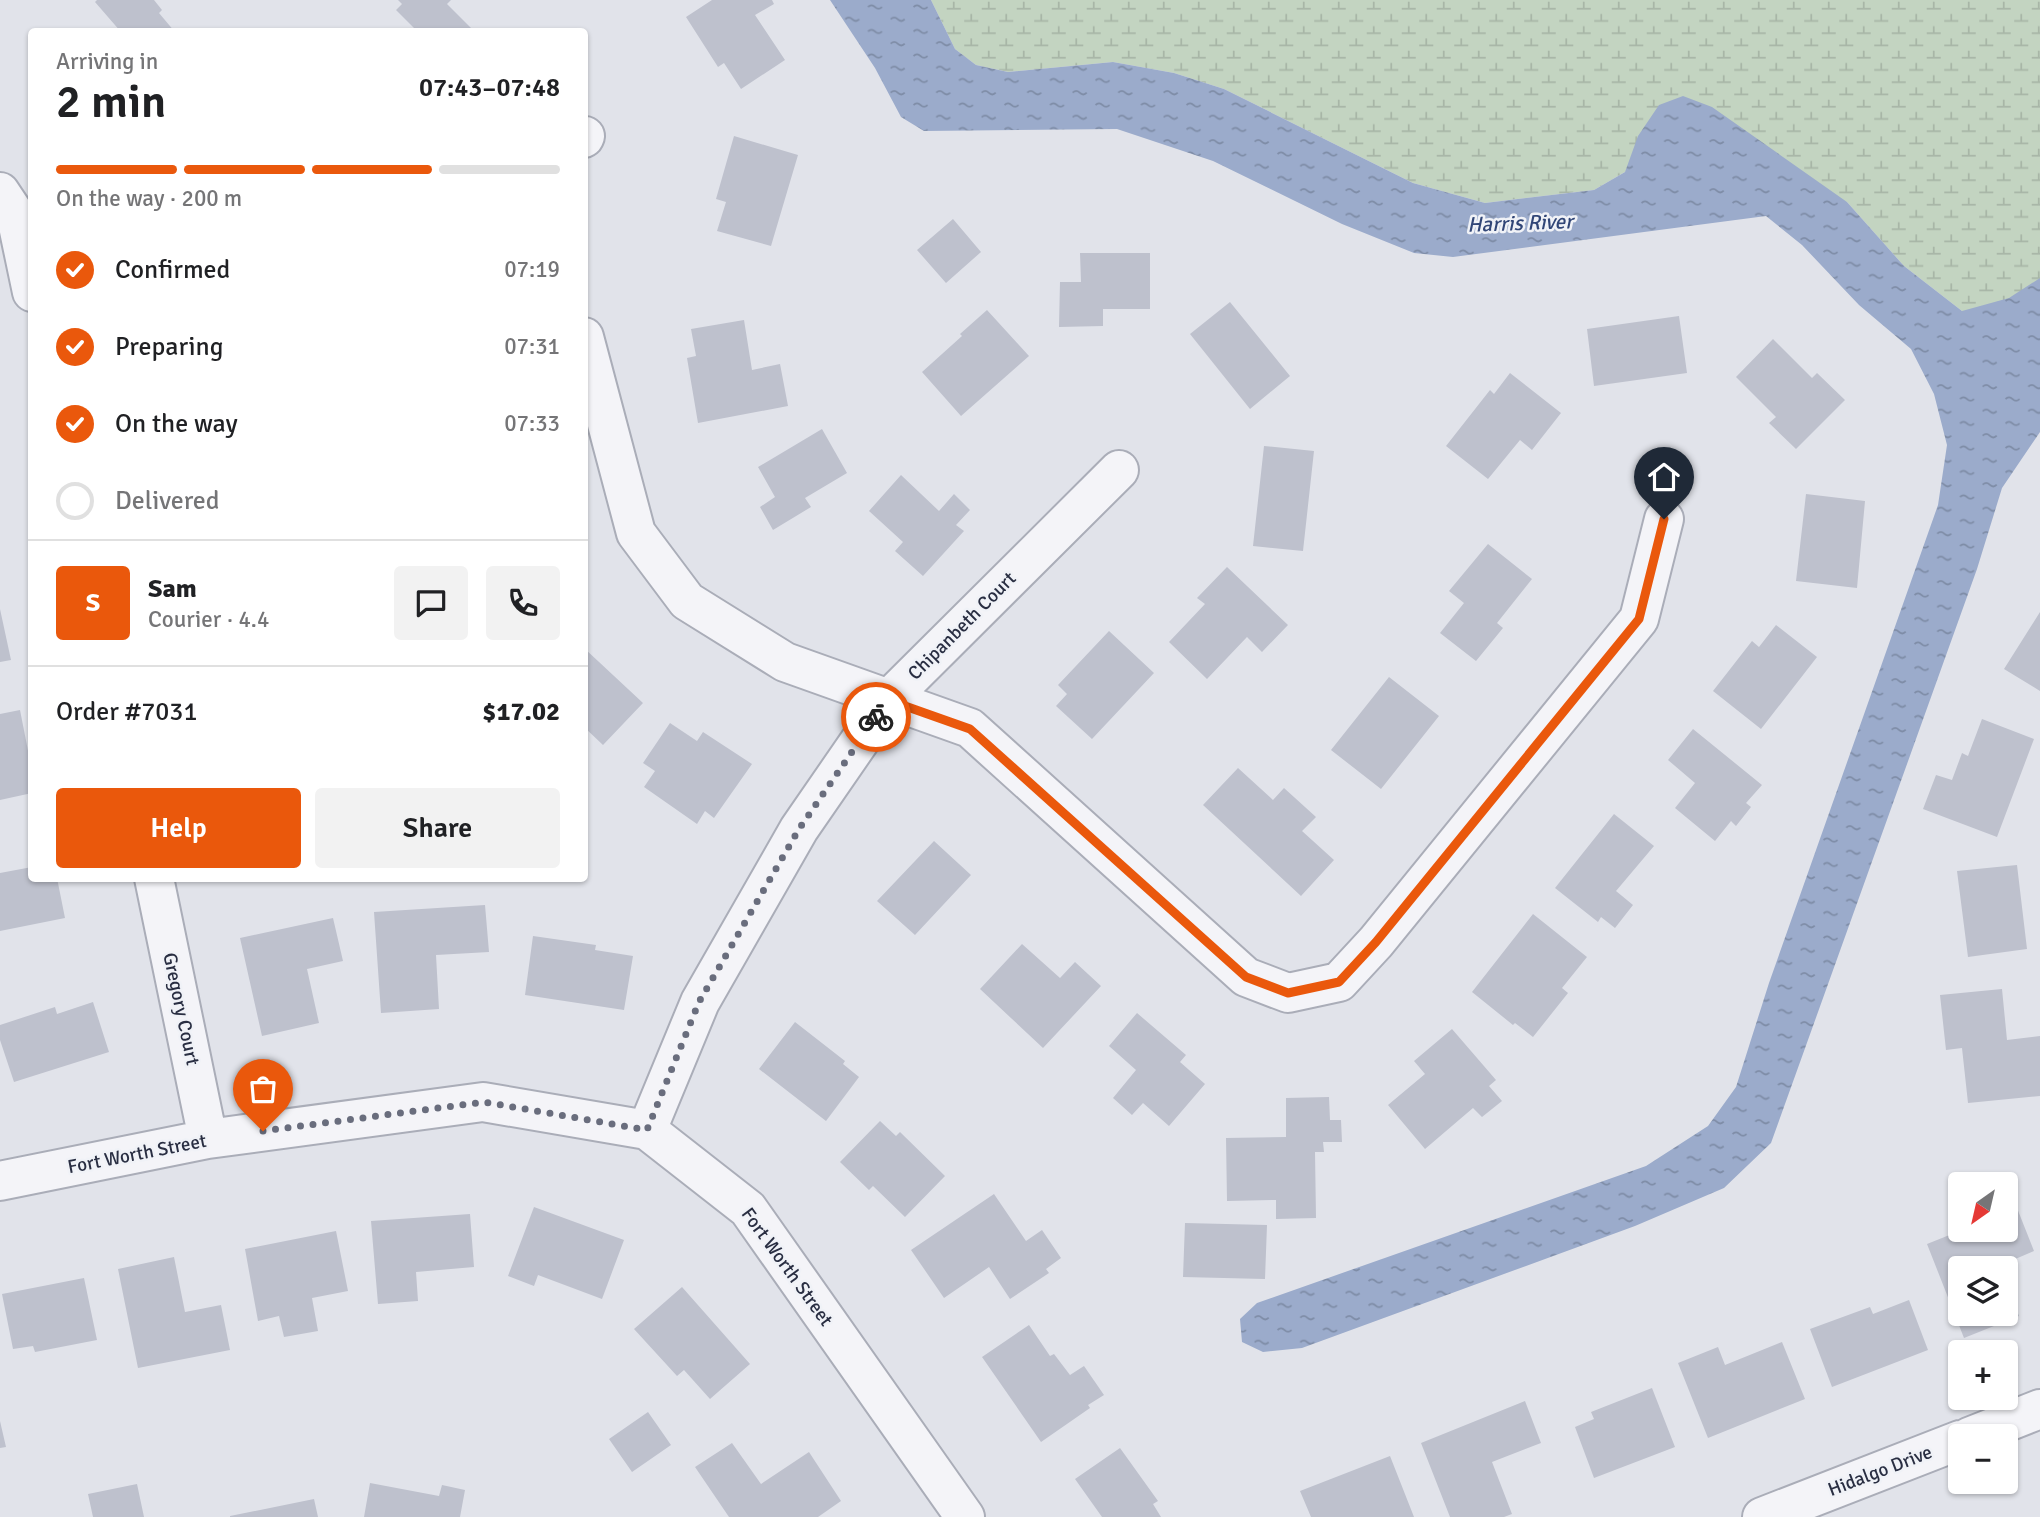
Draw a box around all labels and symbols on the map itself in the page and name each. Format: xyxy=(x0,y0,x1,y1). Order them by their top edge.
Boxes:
water label: Harris River xyxy=(1467,208,1577,238)
pin xyxy=(1634,447,1694,519)
street label: Chipanbeth Court xyxy=(903,567,1021,685)
courier xyxy=(841,682,911,752)
street label: Gregory Court xyxy=(157,951,205,1068)
pin xyxy=(233,1059,293,1131)
street label: Fort Worth Street xyxy=(66,1129,209,1179)
north arrow xyxy=(1948,1172,2018,1242)
street label: Fort Worth Street xyxy=(736,1203,838,1331)
street label: Hidalgo Drive xyxy=(1824,1440,1936,1502)

